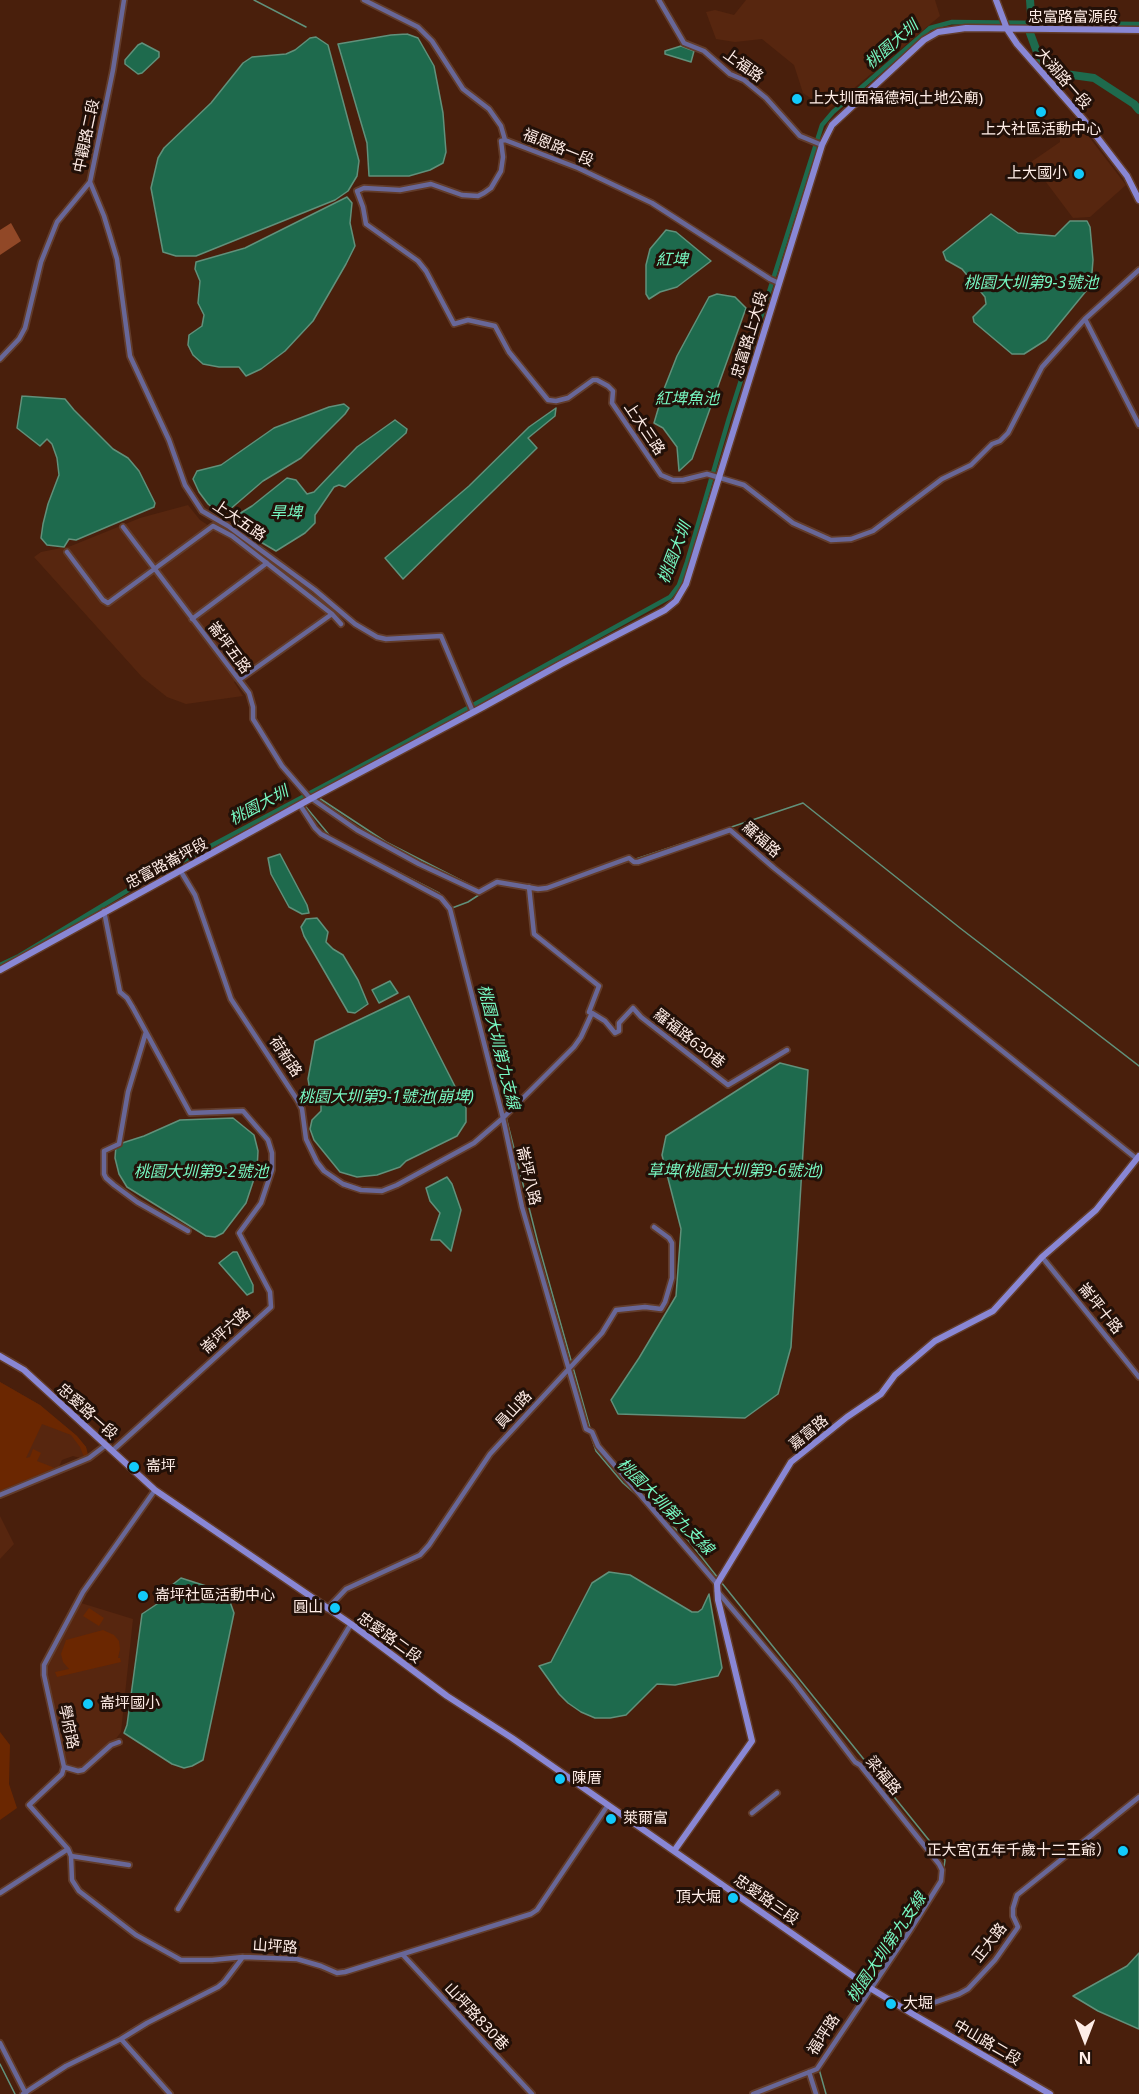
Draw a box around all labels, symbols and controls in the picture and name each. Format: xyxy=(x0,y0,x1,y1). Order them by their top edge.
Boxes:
street label: 忠富路富源段 xyxy=(1028,9,1118,27)
water label: 桃園大圳 xyxy=(862,17,922,73)
street label: 上福路 xyxy=(720,45,766,87)
street label: 大湖路一段 xyxy=(1032,45,1094,113)
place label: 上大圳面福德祠(土地公廟) xyxy=(809,90,983,108)
marker: 上大圳面福德祠(土地公廟) xyxy=(790,92,804,106)
street label: 中觀路二段 xyxy=(70,97,104,175)
marker: 上大社區活動中心 xyxy=(1034,105,1048,119)
place label: 上大社區活動中心 xyxy=(981,121,1101,139)
street label: 福恩路一段 xyxy=(520,126,596,170)
place label: 上大國小 xyxy=(1007,165,1067,183)
marker: 上大國小 xyxy=(1072,167,1086,181)
water label: 紅埤 xyxy=(656,250,688,270)
water label: 桃園大圳第9-3號池 xyxy=(964,273,1098,293)
street label: 忠富路上大段 xyxy=(728,289,772,381)
water label: 紅埤魚池 xyxy=(655,389,719,409)
street label: 上大三路 xyxy=(620,399,668,459)
street label: 上大五路 xyxy=(209,497,269,545)
water label: 旱埤 xyxy=(270,503,302,523)
water label: 桃園大圳 xyxy=(655,520,695,586)
street label: 崙坪五路 xyxy=(204,619,254,677)
water label: 桃園大圳 xyxy=(226,783,292,829)
street label: 羅福路 xyxy=(738,818,784,862)
street label: 忠富路崙坪段 xyxy=(123,835,211,893)
water label: 桃園大圳第九支線 xyxy=(473,983,523,1111)
street label: 羅福路630巷 xyxy=(650,1006,728,1072)
street label: 荷新路 xyxy=(265,1033,305,1081)
water label: 桃園大圳第9-1號池(崩埤) xyxy=(298,1087,474,1107)
street label: 崙坪八路 xyxy=(512,1145,544,1207)
water label: 草埤(桃園大圳第9-6號池) xyxy=(647,1161,823,1181)
water label: 桃園大圳第9-2號池 xyxy=(134,1162,268,1182)
street label: 崙坪十路 xyxy=(1074,1280,1126,1338)
street label: 崙坪六路 xyxy=(198,1304,254,1358)
street label: 忠愛路一段 xyxy=(53,1380,121,1444)
street label: 員山路 xyxy=(492,1387,536,1433)
street label: 嘉富路 xyxy=(786,1412,832,1454)
water label: 桃園大圳第九支線 xyxy=(613,1455,717,1559)
place label: 崙坪 xyxy=(146,1458,176,1476)
marker: 崙坪 xyxy=(127,1460,141,1474)
place label: 崙坪社區活動中心 xyxy=(155,1587,275,1605)
marker: 崙坪社區活動中心 xyxy=(136,1589,150,1603)
place label: 圓山 xyxy=(293,1599,323,1617)
marker: 圓山 xyxy=(328,1601,342,1615)
street label: 忠愛路二段 xyxy=(353,1609,425,1667)
place label: 崙坪國小 xyxy=(100,1695,160,1713)
marker: 崙坪國小 xyxy=(81,1697,95,1711)
street label: 學府路 xyxy=(55,1703,81,1751)
street label: 梁福路 xyxy=(862,1753,904,1799)
place label: 陳厝 xyxy=(572,1770,602,1788)
marker: 陳厝 xyxy=(553,1772,567,1786)
place label: 萊爾富 xyxy=(623,1810,668,1828)
marker: 萊爾富 xyxy=(604,1812,618,1826)
place label: 正大宮(五年千歲十二王爺） xyxy=(927,1842,1111,1860)
marker: 正大宮(五年千歲十二王爺） xyxy=(1116,1844,1130,1858)
street label: 忠愛路三段 xyxy=(730,1871,802,1929)
place label: 頂大堀 xyxy=(676,1889,721,1907)
water label: 桃園大圳第九支線 xyxy=(843,1890,931,2006)
marker: 頂大堀 xyxy=(726,1891,740,1905)
street label: 正大路 xyxy=(969,1920,1011,1966)
street label: 山坪路 xyxy=(252,1936,298,1958)
street label: 山坪路830巷 xyxy=(440,1980,512,2054)
place label: 大堀 xyxy=(903,1995,933,2013)
marker: 大堀 xyxy=(884,1997,898,2011)
north arrow xyxy=(1055,2010,1115,2070)
street label: 福坪路 xyxy=(804,2011,844,2059)
street label: 中山路二段 xyxy=(950,2016,1024,2070)
text: N xyxy=(1079,2047,1092,2069)

